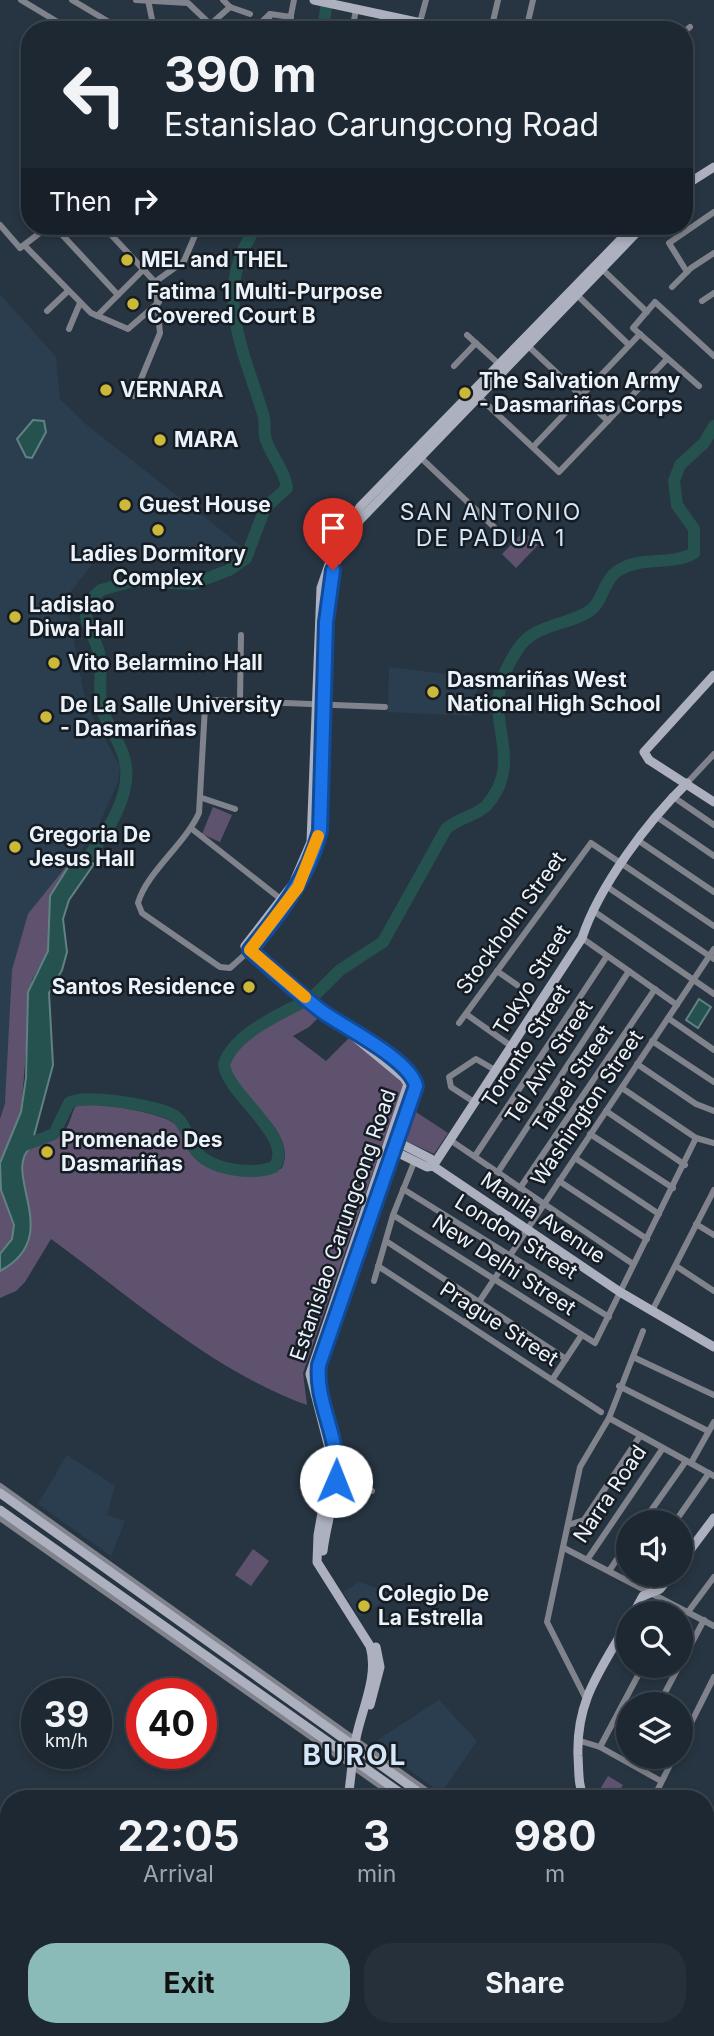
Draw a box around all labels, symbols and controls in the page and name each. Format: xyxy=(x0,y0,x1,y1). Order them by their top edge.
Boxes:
text: 390 m xyxy=(164,45,317,104)
icon: left xyxy=(49,49,140,140)
text: Estanislao Carungcong Road xyxy=(164,105,599,144)
icon: right xyxy=(126,182,164,220)
text: Then xyxy=(49,186,112,217)
place label: MEL and THEL xyxy=(141,247,288,272)
marker: MEL and THEL xyxy=(119,252,135,268)
place label: Fatima 1 Multi-Purpose Covered Court B xyxy=(147,279,383,328)
marker: Fatima 1 Multi-Purpose Covered Court B xyxy=(125,296,141,312)
place label: The Salvation Army - Dasmariñas Corps xyxy=(479,368,683,417)
place label: VERNARA xyxy=(120,377,224,402)
marker: VERNARA xyxy=(98,382,114,398)
marker: The Salvation Army - Dasmariñas Corps xyxy=(457,385,473,401)
place label: MARA xyxy=(174,427,239,452)
marker: MARA xyxy=(152,432,168,448)
place label: Guest House xyxy=(139,492,271,517)
marker: Guest House xyxy=(117,497,133,513)
pin xyxy=(303,498,363,570)
district label: SAN ANTONIO DE PADUA 1 xyxy=(400,498,582,552)
icon: arrive xyxy=(314,509,352,547)
marker: Ladies Dormitory Complex xyxy=(150,522,166,538)
place label: Ladies Dormitory Complex xyxy=(70,541,246,590)
place label: Ladislao Diwa Hall xyxy=(29,592,124,641)
marker: Ladislao Diwa Hall xyxy=(7,609,23,625)
place label: Vito Belarmino Hall xyxy=(68,650,263,675)
marker: Vito Belarmino Hall xyxy=(46,655,62,671)
place label: Dasmariñas West National High School xyxy=(447,667,661,716)
marker: Dasmariñas West National High School xyxy=(425,684,441,700)
place label: De La Salle University - Dasmariñas xyxy=(60,692,283,741)
marker: De La Salle University - Dasmariñas xyxy=(38,709,54,725)
place label: Gregoria De Jesus Hall xyxy=(29,822,151,871)
marker: Gregoria De Jesus Hall xyxy=(7,839,23,855)
street label: Stockholm Street xyxy=(451,847,571,999)
street label: Tokyo Street xyxy=(488,920,575,1039)
place label: Santos Residence xyxy=(52,974,235,999)
marker: Santos Residence xyxy=(241,979,257,995)
street label: Toronto Street xyxy=(477,979,575,1112)
street label: Tel Aviv Street xyxy=(499,995,598,1128)
street label: Taipei Street xyxy=(527,1020,618,1137)
street label: Washington Street xyxy=(525,1025,648,1190)
street label: Estanislao Carungcong Road xyxy=(284,1086,401,1364)
place label: Promenade Des Dasmariñas xyxy=(61,1127,223,1176)
marker: Promenade Des Dasmariñas xyxy=(39,1144,55,1160)
street label: Manila Avenue xyxy=(476,1167,610,1268)
street label: London Street xyxy=(450,1189,582,1284)
street label: New Delhi Street xyxy=(428,1209,581,1320)
street label: Prague Street xyxy=(436,1276,563,1371)
street label: Narra Road xyxy=(568,1440,651,1547)
position arrow xyxy=(299,1444,373,1518)
map controls xyxy=(616,1510,693,1769)
button: sound xyxy=(616,1510,693,1587)
place label: Colegio De La Estrella xyxy=(378,1581,489,1630)
marker: Colegio De La Estrella xyxy=(356,1598,372,1614)
button: search xyxy=(616,1601,693,1678)
speed limit sign: 40 xyxy=(126,1678,217,1769)
button: layers xyxy=(616,1692,693,1769)
text: 39 xyxy=(44,1693,89,1735)
text: km/h xyxy=(45,1730,88,1751)
district label: BUROL xyxy=(303,1738,407,1772)
text: 22:05 xyxy=(117,1810,240,1861)
text: 3 xyxy=(363,1810,390,1861)
text: 980 xyxy=(514,1810,597,1861)
text: Arrival xyxy=(143,1860,214,1888)
text: min xyxy=(357,1860,396,1888)
text: m xyxy=(545,1860,565,1888)
button: Exit xyxy=(28,1943,350,2023)
button: Share xyxy=(364,1943,686,2023)

